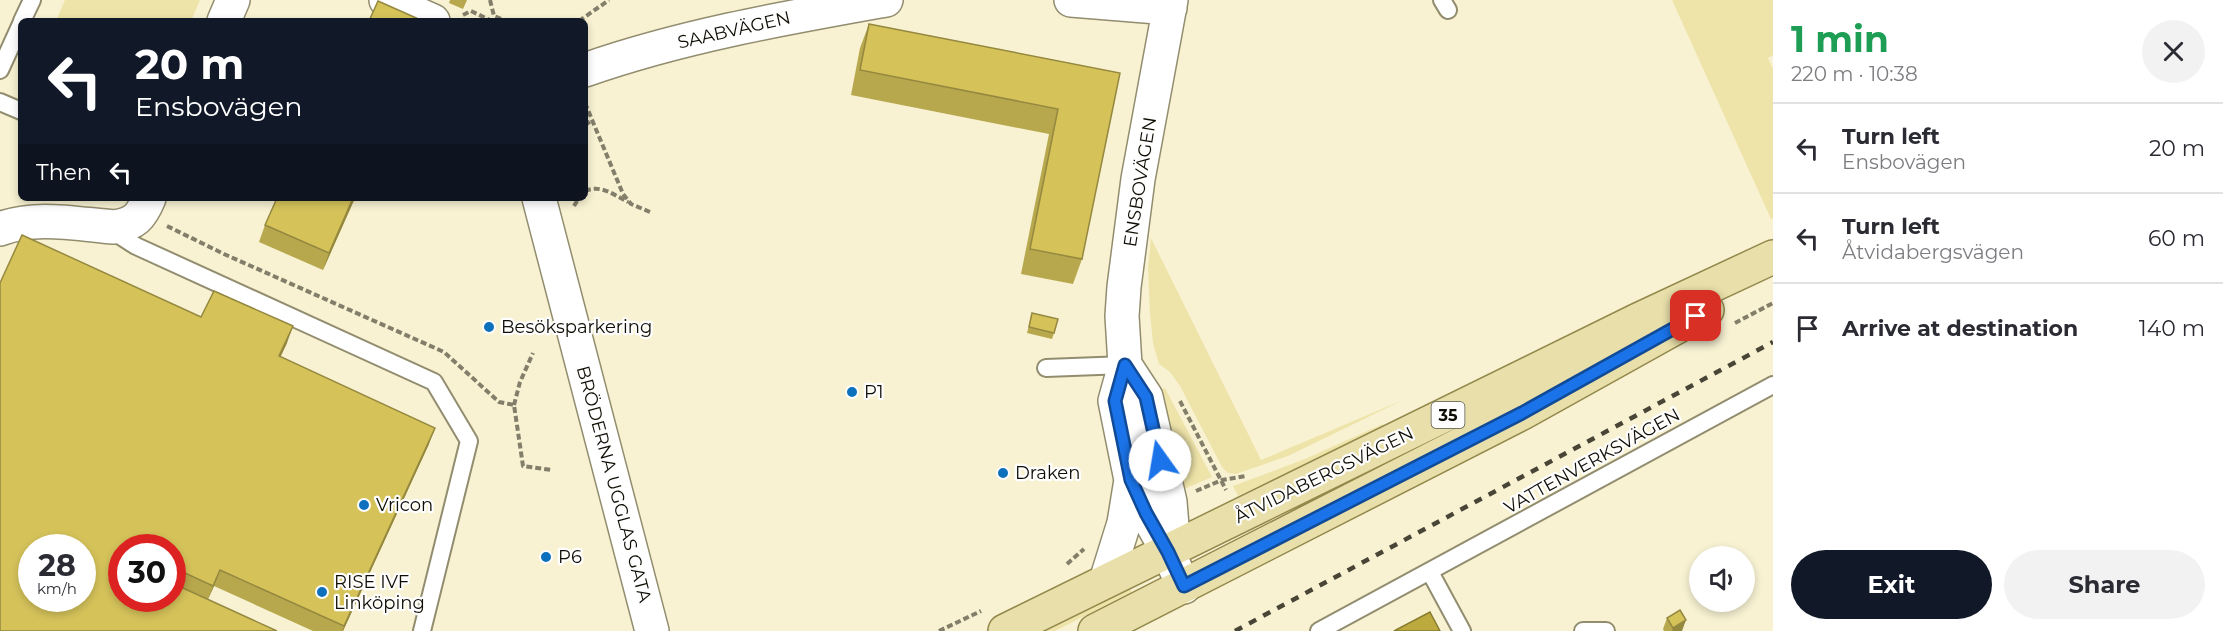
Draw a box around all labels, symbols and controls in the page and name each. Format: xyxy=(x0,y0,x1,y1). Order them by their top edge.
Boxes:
street label: SAABVÄGEN xyxy=(675,6,793,54)
text: 1 min xyxy=(1791,17,1889,61)
button: close xyxy=(2142,20,2205,83)
text: 20 m xyxy=(135,38,244,90)
icon: left xyxy=(36,42,114,120)
text: 220 m · 10:38 xyxy=(1791,62,1918,86)
text: Ensbovägen xyxy=(135,90,302,123)
street label: ENSBOVÄGEN xyxy=(1119,115,1161,249)
text: Turn left xyxy=(1842,123,1940,150)
icon: left xyxy=(1791,132,1824,165)
text: 20 m xyxy=(2149,135,2205,162)
text: Ensbovägen xyxy=(1842,150,1966,174)
icon: left xyxy=(104,156,137,189)
text: Then xyxy=(36,159,92,186)
text: Turn left xyxy=(1842,213,1940,240)
icon: left xyxy=(1791,222,1824,255)
text: 60 m xyxy=(2148,225,2205,252)
text: Åtvidabergsvägen xyxy=(1842,240,2024,264)
pin xyxy=(1670,290,1721,341)
icon: arrive xyxy=(1679,299,1712,332)
icon: arrive xyxy=(1791,312,1824,345)
text: Arrive at destination xyxy=(1842,315,2078,342)
text: 140 m xyxy=(2139,315,2205,342)
place label: Besöksparkering xyxy=(501,316,652,338)
marker: Besöksparkering xyxy=(482,320,496,334)
street label: BRÖDERNA UGGLAS GATA xyxy=(572,363,656,605)
place label: P1 xyxy=(864,381,883,403)
marker: P1 xyxy=(845,385,859,399)
road number: 35 xyxy=(1432,402,1464,428)
street label: VATTENVERKSVÄGEN xyxy=(1500,403,1684,519)
street label: ÅTVIDABERGSVÄGEN xyxy=(1230,421,1417,528)
position arrow xyxy=(1128,428,1192,492)
place label: Draken xyxy=(1015,462,1080,484)
marker: Draken xyxy=(996,466,1010,480)
place label: Vricon xyxy=(376,494,433,516)
marker: Vricon xyxy=(357,498,371,512)
speed limit sign: 30 xyxy=(108,534,186,612)
place label: P6 xyxy=(558,546,582,568)
map controls xyxy=(1689,546,1755,612)
button: sound xyxy=(1689,546,1755,612)
text: 28 xyxy=(38,547,76,584)
marker: P6 xyxy=(539,550,553,564)
button: Exit xyxy=(1791,550,1992,619)
button: Share xyxy=(2004,550,2205,619)
place label: RISE IVF Linköping xyxy=(334,571,425,614)
text: km/h xyxy=(37,579,77,598)
marker: RISE IVF Linköping xyxy=(315,585,329,599)

